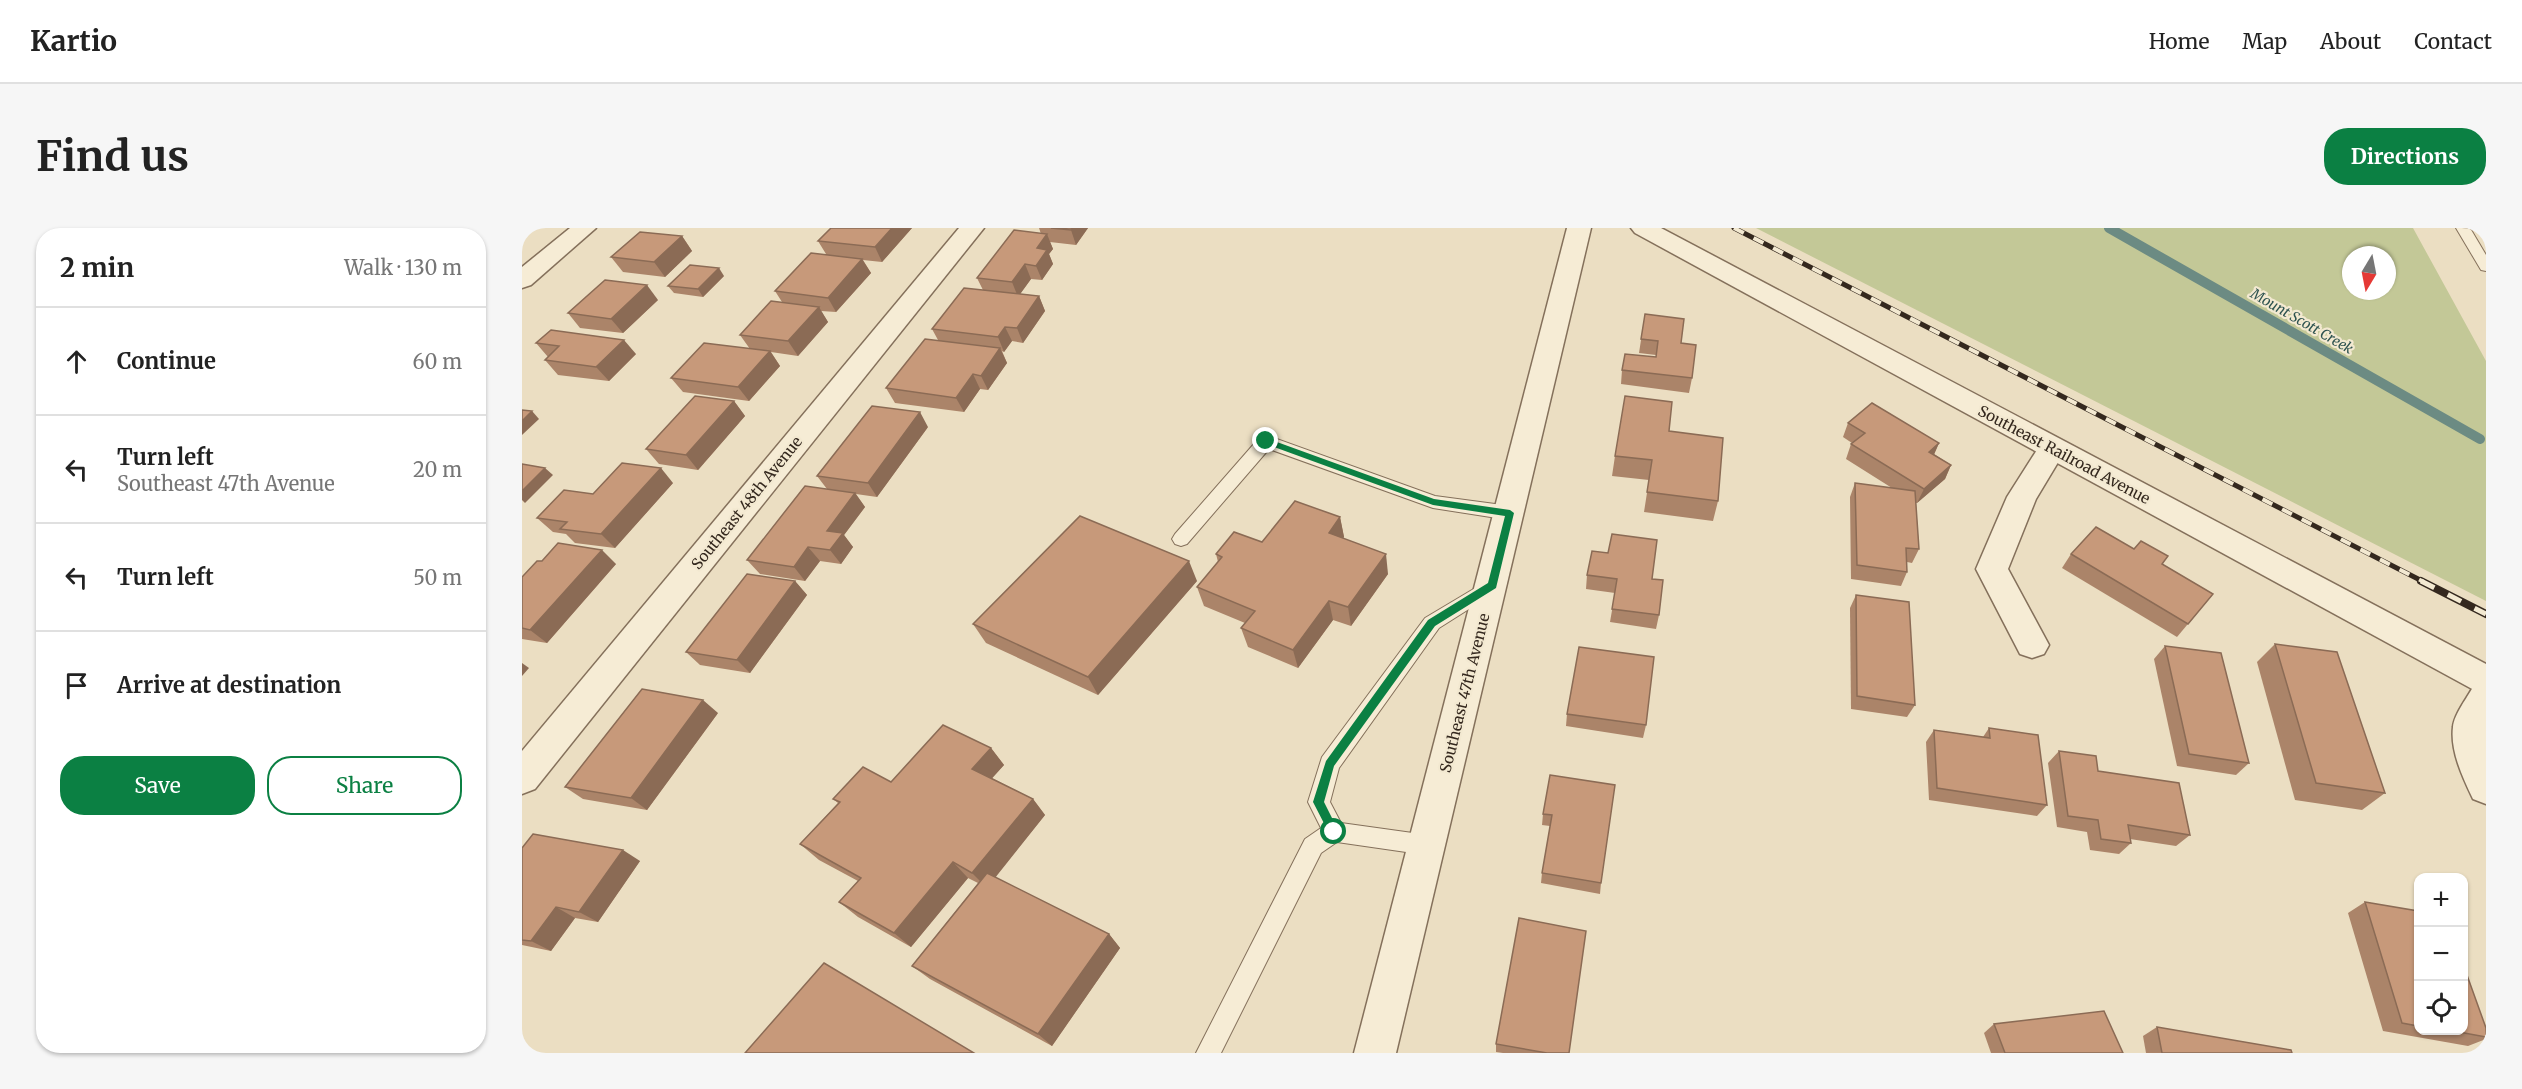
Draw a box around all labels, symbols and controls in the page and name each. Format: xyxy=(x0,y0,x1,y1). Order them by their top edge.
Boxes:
text: Kartio xyxy=(30,23,117,59)
text: Home xyxy=(2149,28,2209,55)
text: Map xyxy=(2242,28,2287,55)
text: About xyxy=(2320,28,2381,55)
text: Contact xyxy=(2414,28,2492,55)
button: Directions xyxy=(2324,128,2486,185)
text: Find us xyxy=(36,130,189,182)
north arrow xyxy=(2342,246,2396,300)
text: 2 min xyxy=(60,251,134,284)
text: Walk · 130 m xyxy=(344,255,462,280)
water label: Mount Scott Creek xyxy=(2247,284,2357,358)
icon: ahead xyxy=(60,345,93,378)
text: Continue xyxy=(117,347,216,375)
text: 60 m xyxy=(412,349,462,374)
street label: Southeast Railroad Avenue xyxy=(1975,401,2154,508)
route end xyxy=(1252,427,1278,453)
street label: Southeast 48th Avenue xyxy=(687,432,806,573)
text: Turn left xyxy=(117,443,214,471)
icon: left xyxy=(60,453,93,486)
text: 20 m xyxy=(413,457,462,482)
text: Southeast 47th Avenue xyxy=(117,471,335,496)
icon: left xyxy=(60,561,93,594)
text: Turn left xyxy=(117,563,214,591)
text: 50 m xyxy=(413,565,462,590)
street label: Southeast 47th Avenue xyxy=(1436,611,1494,774)
icon: arrive xyxy=(60,669,93,702)
text: Arrive at destination xyxy=(117,671,341,699)
button: Save xyxy=(60,756,255,815)
button: Share xyxy=(267,756,462,815)
route start xyxy=(1320,818,1346,844)
map controls xyxy=(2414,873,2468,1035)
button: + xyxy=(2414,873,2468,927)
button: − xyxy=(2414,927,2468,981)
button: locate xyxy=(2414,981,2468,1035)

